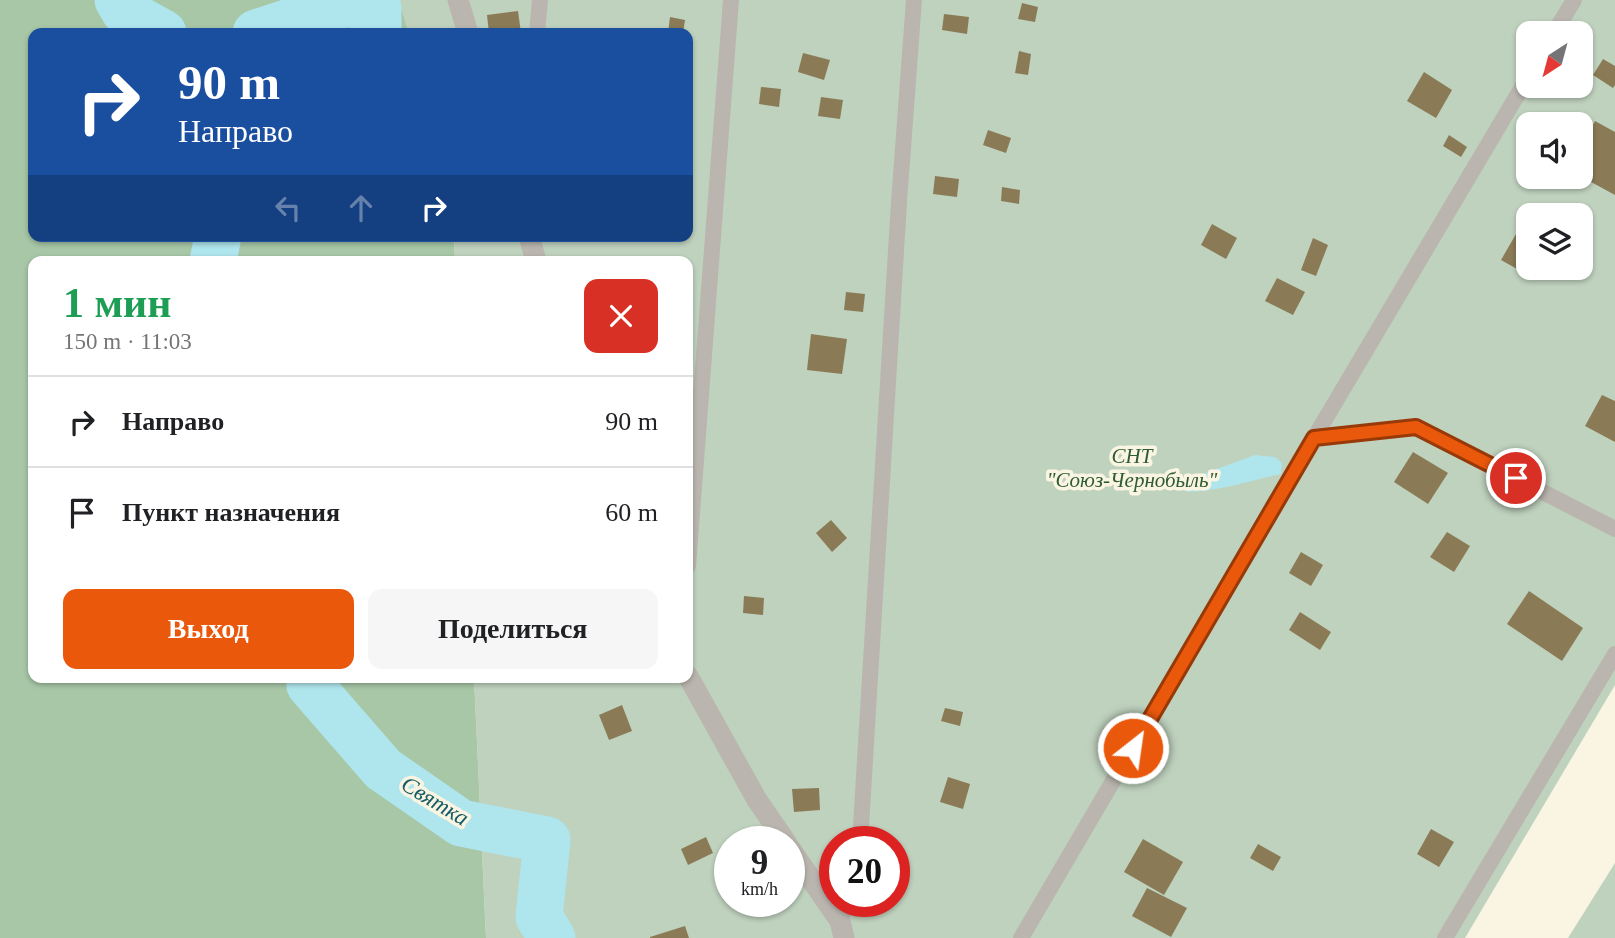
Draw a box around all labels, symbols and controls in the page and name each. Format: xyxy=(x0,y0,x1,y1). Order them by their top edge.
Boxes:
north arrow xyxy=(1516,21,1592,98)
map controls xyxy=(1516,21,1593,280)
text: 90 m xyxy=(178,55,280,110)
icon: right xyxy=(63,56,154,147)
button: sound xyxy=(1516,112,1593,189)
text: Направо xyxy=(178,113,293,149)
icon: left xyxy=(269,189,307,227)
icon: ahead xyxy=(342,189,380,227)
icon: right xyxy=(415,189,453,227)
button: layers xyxy=(1516,203,1593,280)
button: close xyxy=(584,279,658,353)
text: 1 мин xyxy=(63,280,172,326)
text: 150 m · 11:03 xyxy=(63,329,192,354)
icon: right xyxy=(63,403,101,441)
text: Направо xyxy=(122,407,224,436)
text: 90 m xyxy=(605,407,658,436)
park label: СНТ "Союз-Чернобыль" xyxy=(1047,444,1218,492)
pin xyxy=(1486,448,1546,508)
icon: arrive xyxy=(1497,459,1535,497)
icon: arrive xyxy=(63,494,101,532)
text: Пункт назначения xyxy=(122,498,340,527)
text: 60 m xyxy=(605,498,658,527)
button: Выход xyxy=(63,589,354,669)
button: Поделиться xyxy=(368,589,658,669)
position arrow xyxy=(1096,711,1170,785)
water label: Святка xyxy=(397,771,473,831)
speed limit sign: 20 xyxy=(819,826,910,917)
text: 9 xyxy=(751,843,768,882)
text: km/h xyxy=(741,879,778,899)

